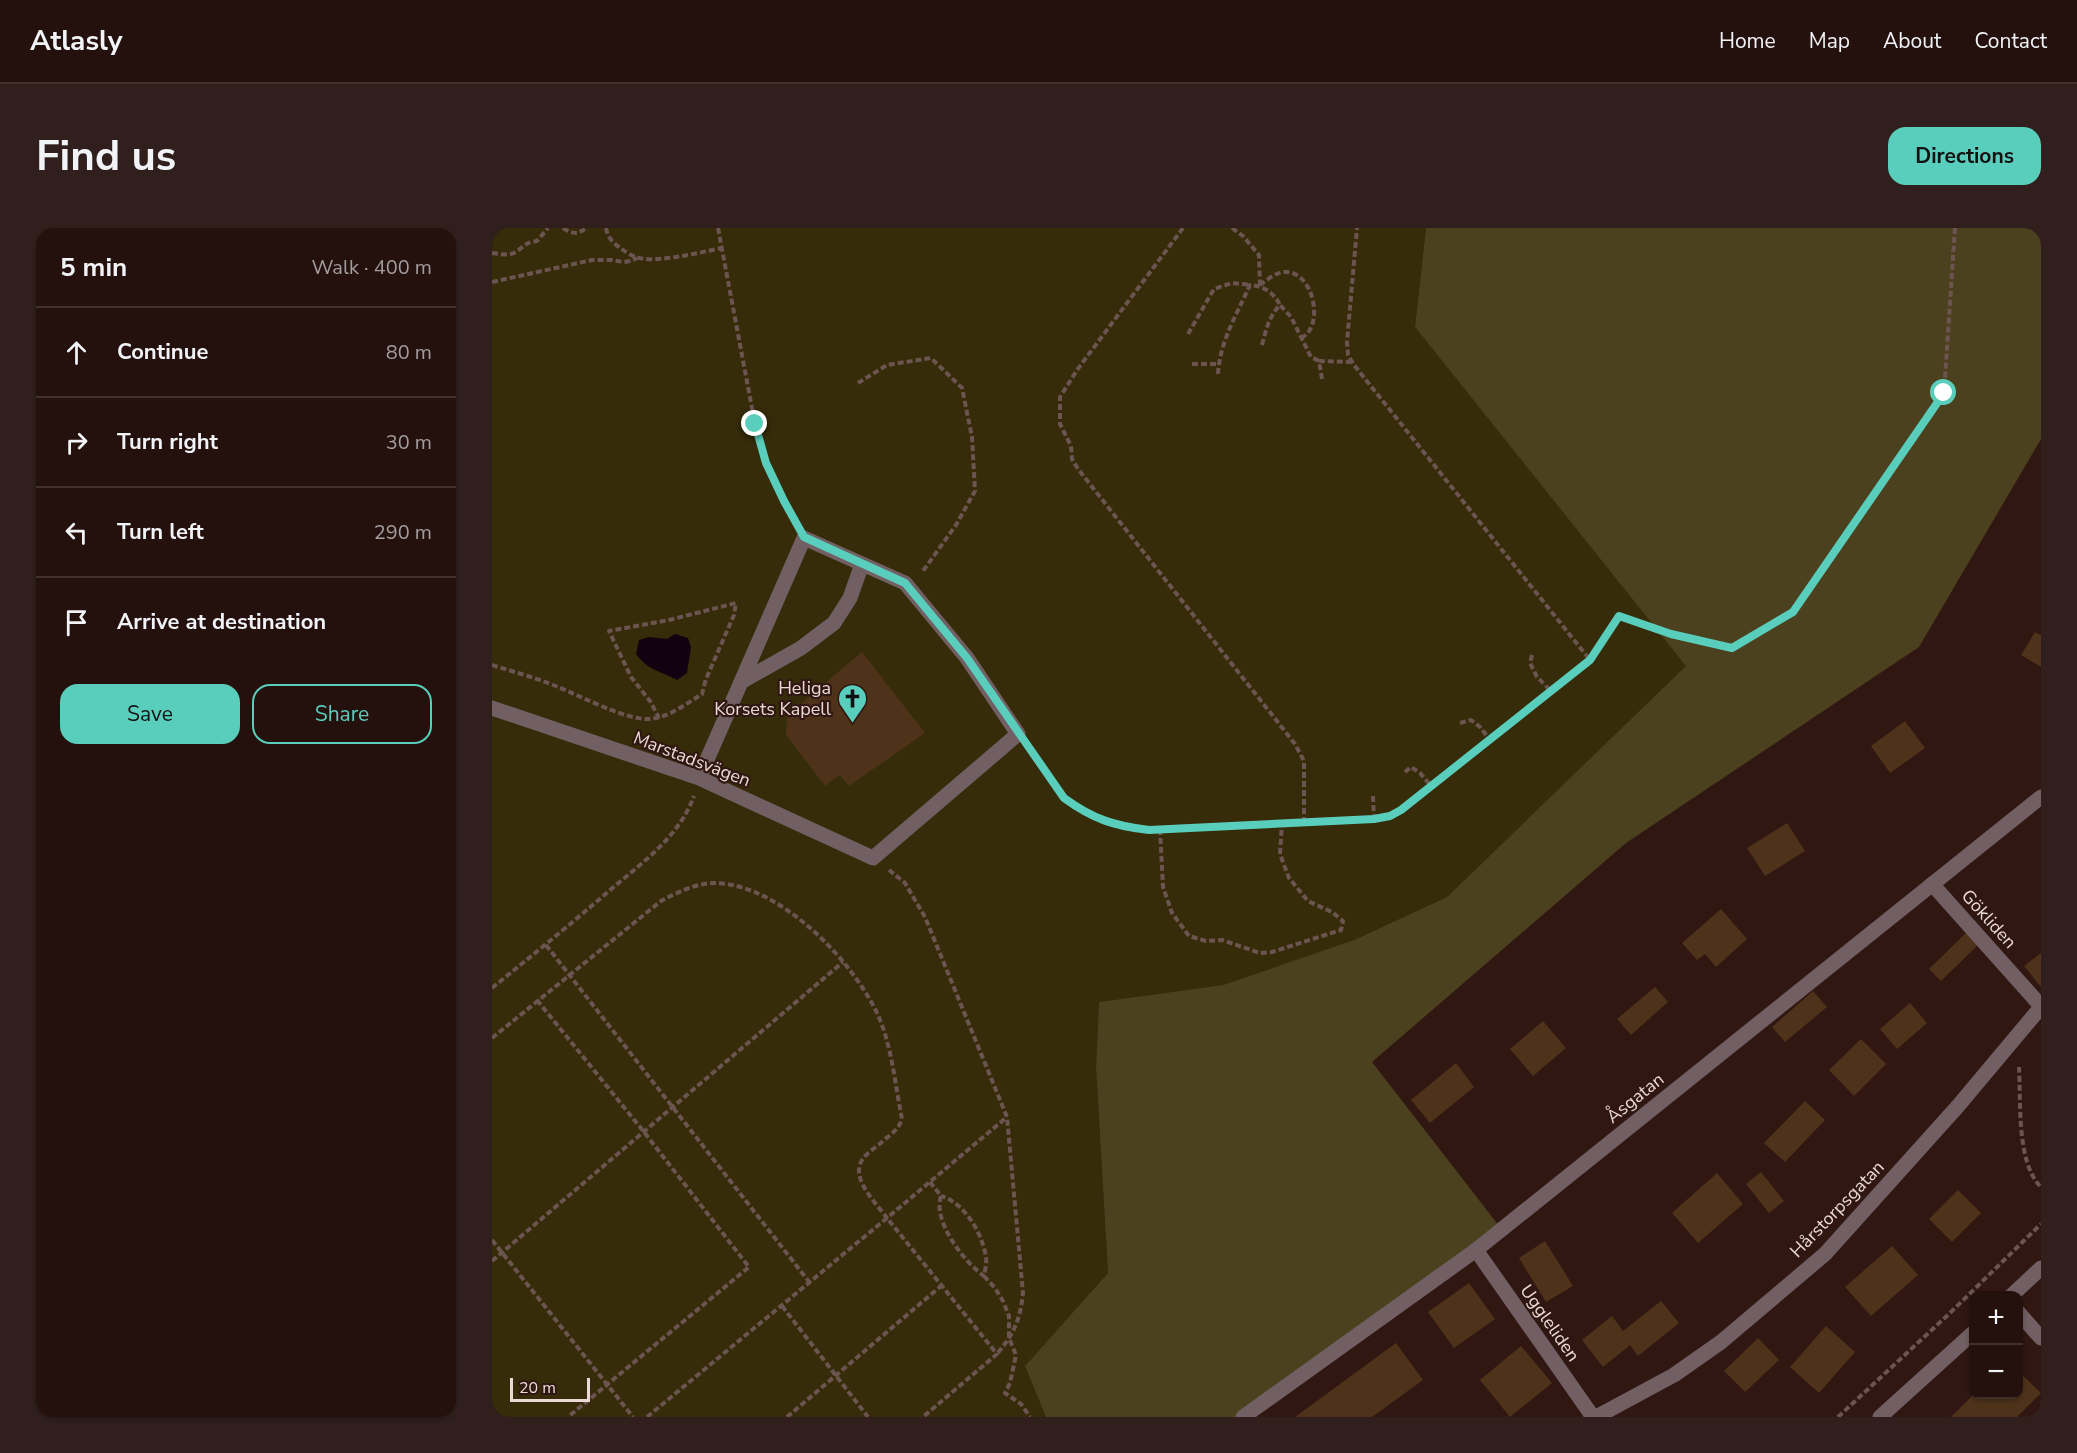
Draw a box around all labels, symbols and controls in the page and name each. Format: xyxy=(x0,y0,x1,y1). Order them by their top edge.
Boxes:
text: Atlasly xyxy=(30,22,122,60)
text: Home xyxy=(1719,27,1776,55)
text: Map xyxy=(1809,27,1850,55)
text: About xyxy=(1883,27,1941,55)
text: Contact xyxy=(1974,27,2047,55)
button: Directions xyxy=(1888,127,2041,185)
text: Find us xyxy=(36,128,176,185)
text: 5 min xyxy=(60,250,127,285)
text: Walk · 400 m xyxy=(312,254,432,281)
icon: ahead xyxy=(60,336,93,369)
text: Continue xyxy=(117,337,208,367)
text: 80 m xyxy=(386,339,432,366)
route start xyxy=(1930,379,1956,405)
route end xyxy=(741,410,767,436)
icon: right xyxy=(60,426,93,459)
text: Turn right xyxy=(117,427,218,457)
text: 30 m xyxy=(386,429,432,456)
icon: left xyxy=(60,516,93,549)
text: Turn left xyxy=(117,517,204,547)
text: 290 m xyxy=(374,519,432,546)
icon: arrive xyxy=(60,606,93,639)
text: Arrive at destination xyxy=(117,607,326,637)
place label: Heliga Korsets Kapell xyxy=(714,676,832,721)
church icon: Heliga Korsets Kapell xyxy=(836,682,868,724)
button: Save xyxy=(60,684,240,744)
button: Share xyxy=(252,684,432,744)
street label: Marstadsvägen xyxy=(630,726,754,792)
street label: Gökliden xyxy=(1956,884,2022,954)
street label: Åsgatan xyxy=(1601,1067,1669,1129)
street label: Hårstorpsgatan xyxy=(1785,1155,1889,1263)
street label: Uggleliden xyxy=(1515,1280,1585,1366)
map controls xyxy=(1969,1291,2023,1399)
button: + xyxy=(1969,1291,2023,1345)
button: − xyxy=(1969,1345,2023,1399)
scale bar xyxy=(510,1375,590,1402)
text: 20 m xyxy=(519,1377,556,1399)

